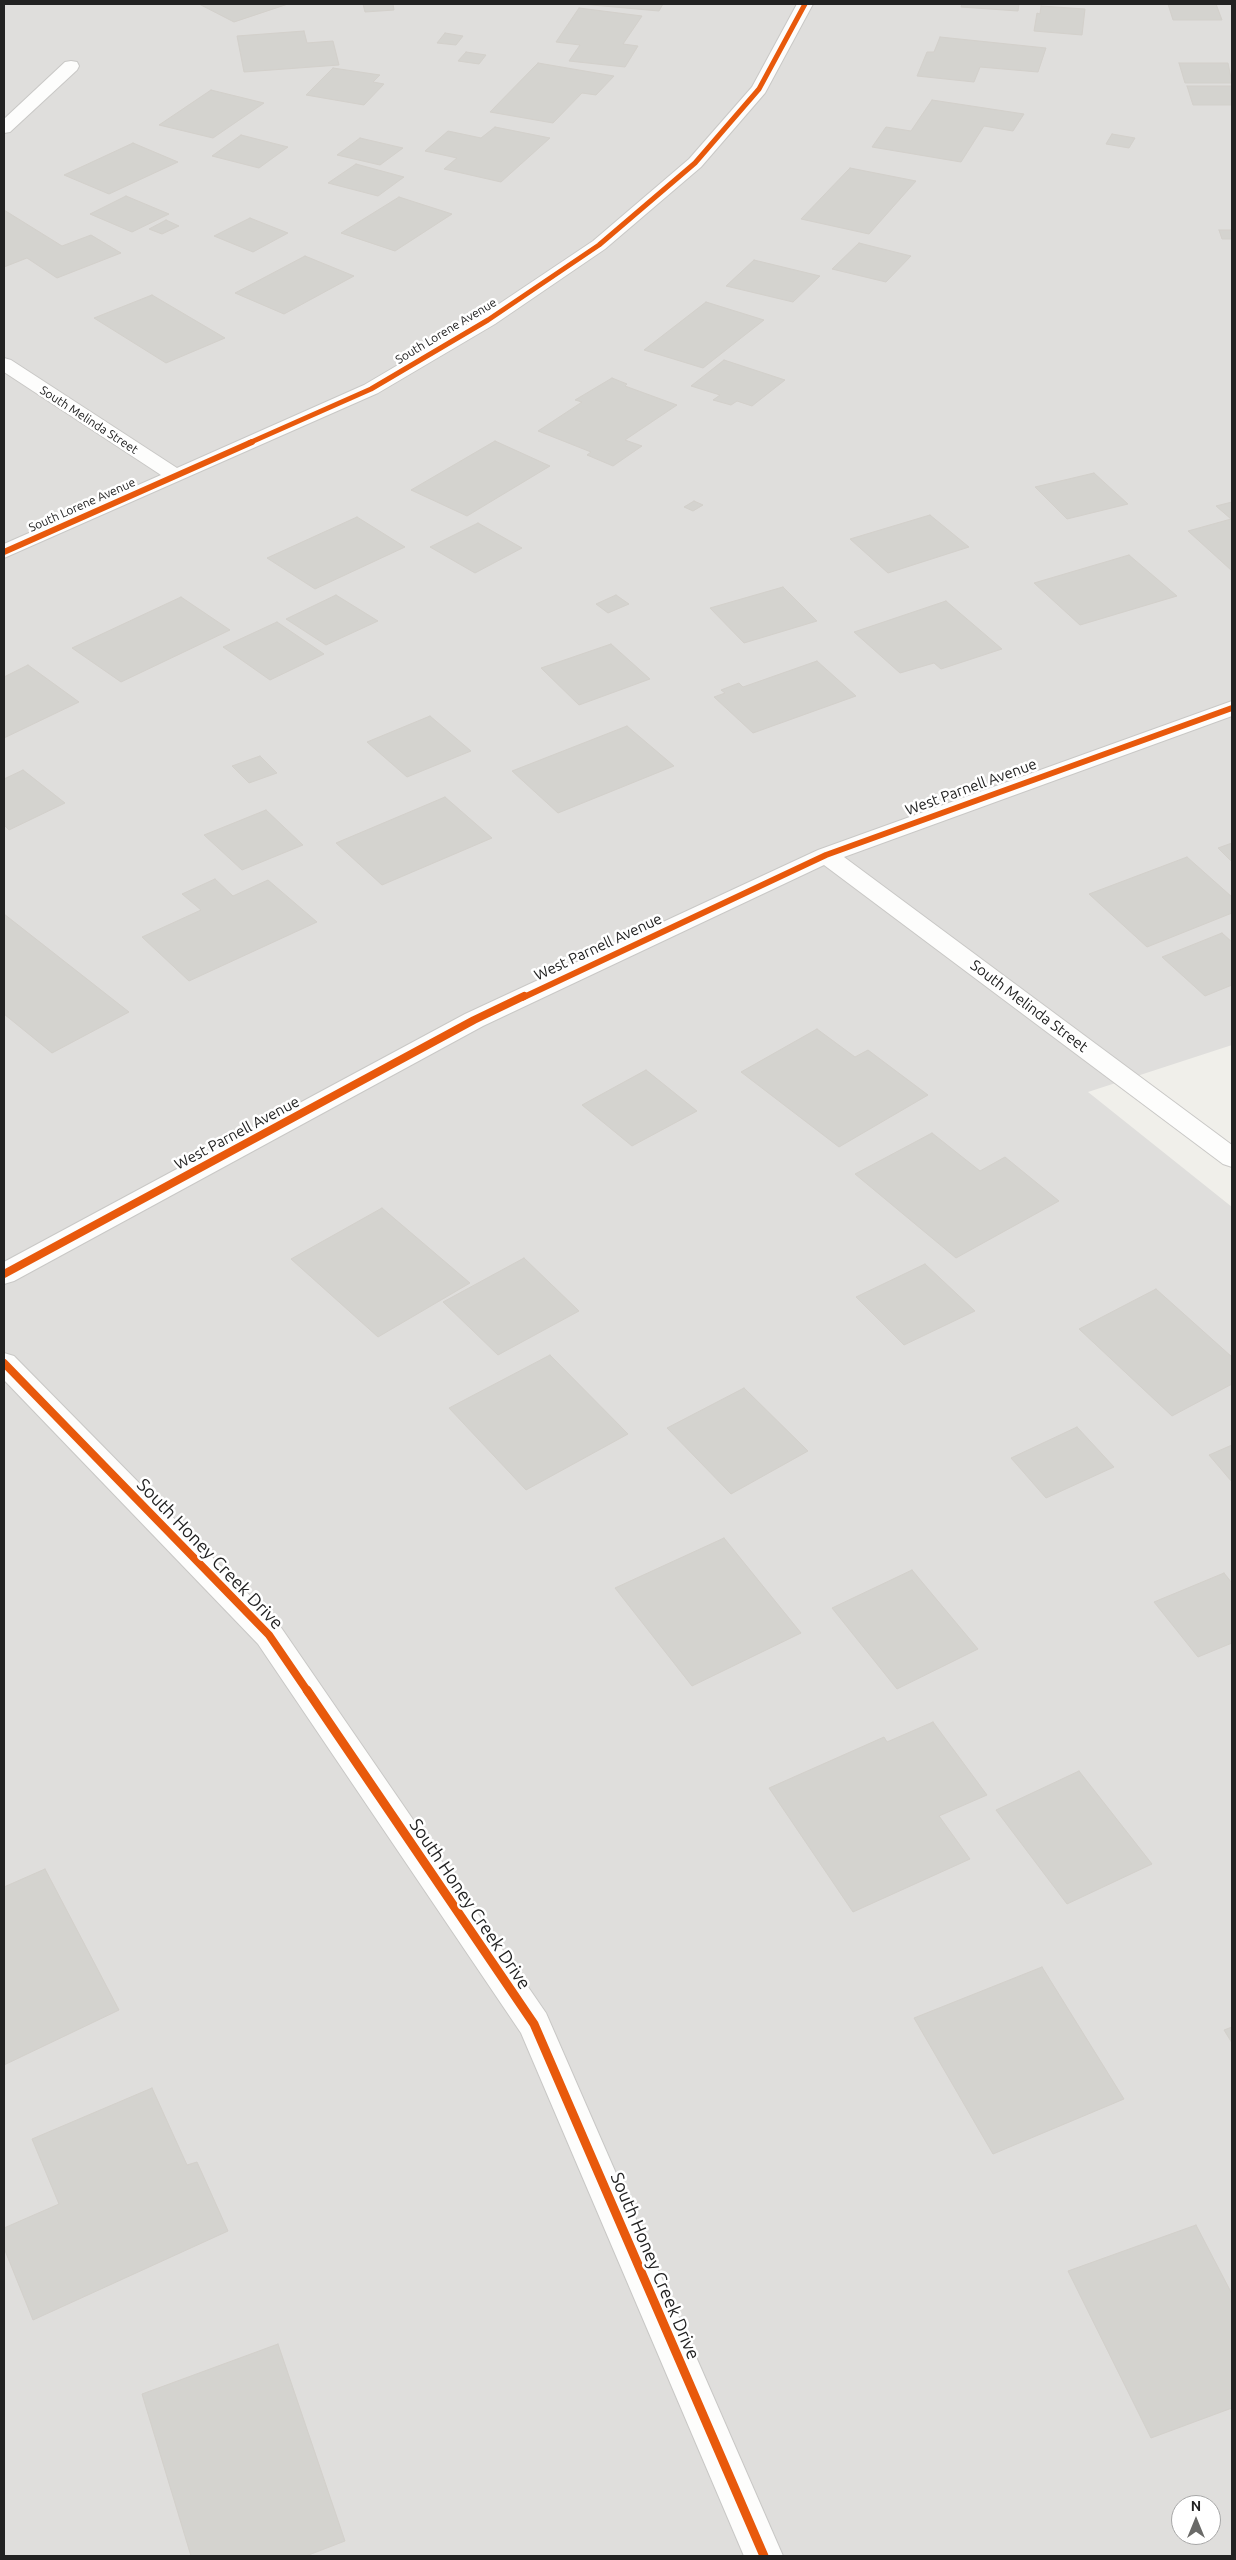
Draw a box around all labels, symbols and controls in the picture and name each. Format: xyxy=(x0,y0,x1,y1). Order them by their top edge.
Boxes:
street label: South Lorene Avenue xyxy=(393,295,499,367)
street label: South Melinda Street xyxy=(37,383,141,457)
street label: South Lorene Avenue xyxy=(26,475,138,535)
street label: West Parnell Avenue xyxy=(903,755,1039,819)
street label: West Parnell Avenue xyxy=(531,910,665,984)
street label: South Melinda Street xyxy=(967,956,1091,1056)
street label: West Parnell Avenue xyxy=(172,1093,302,1173)
street label: South Honey Creek Drive xyxy=(132,1474,288,1634)
street label: South Honey Creek Drive xyxy=(405,1815,535,1993)
street label: South Honey Creek Drive xyxy=(606,2169,704,2363)
north arrow xyxy=(1171,2495,1221,2545)
text: N xyxy=(1191,2498,1201,2514)

